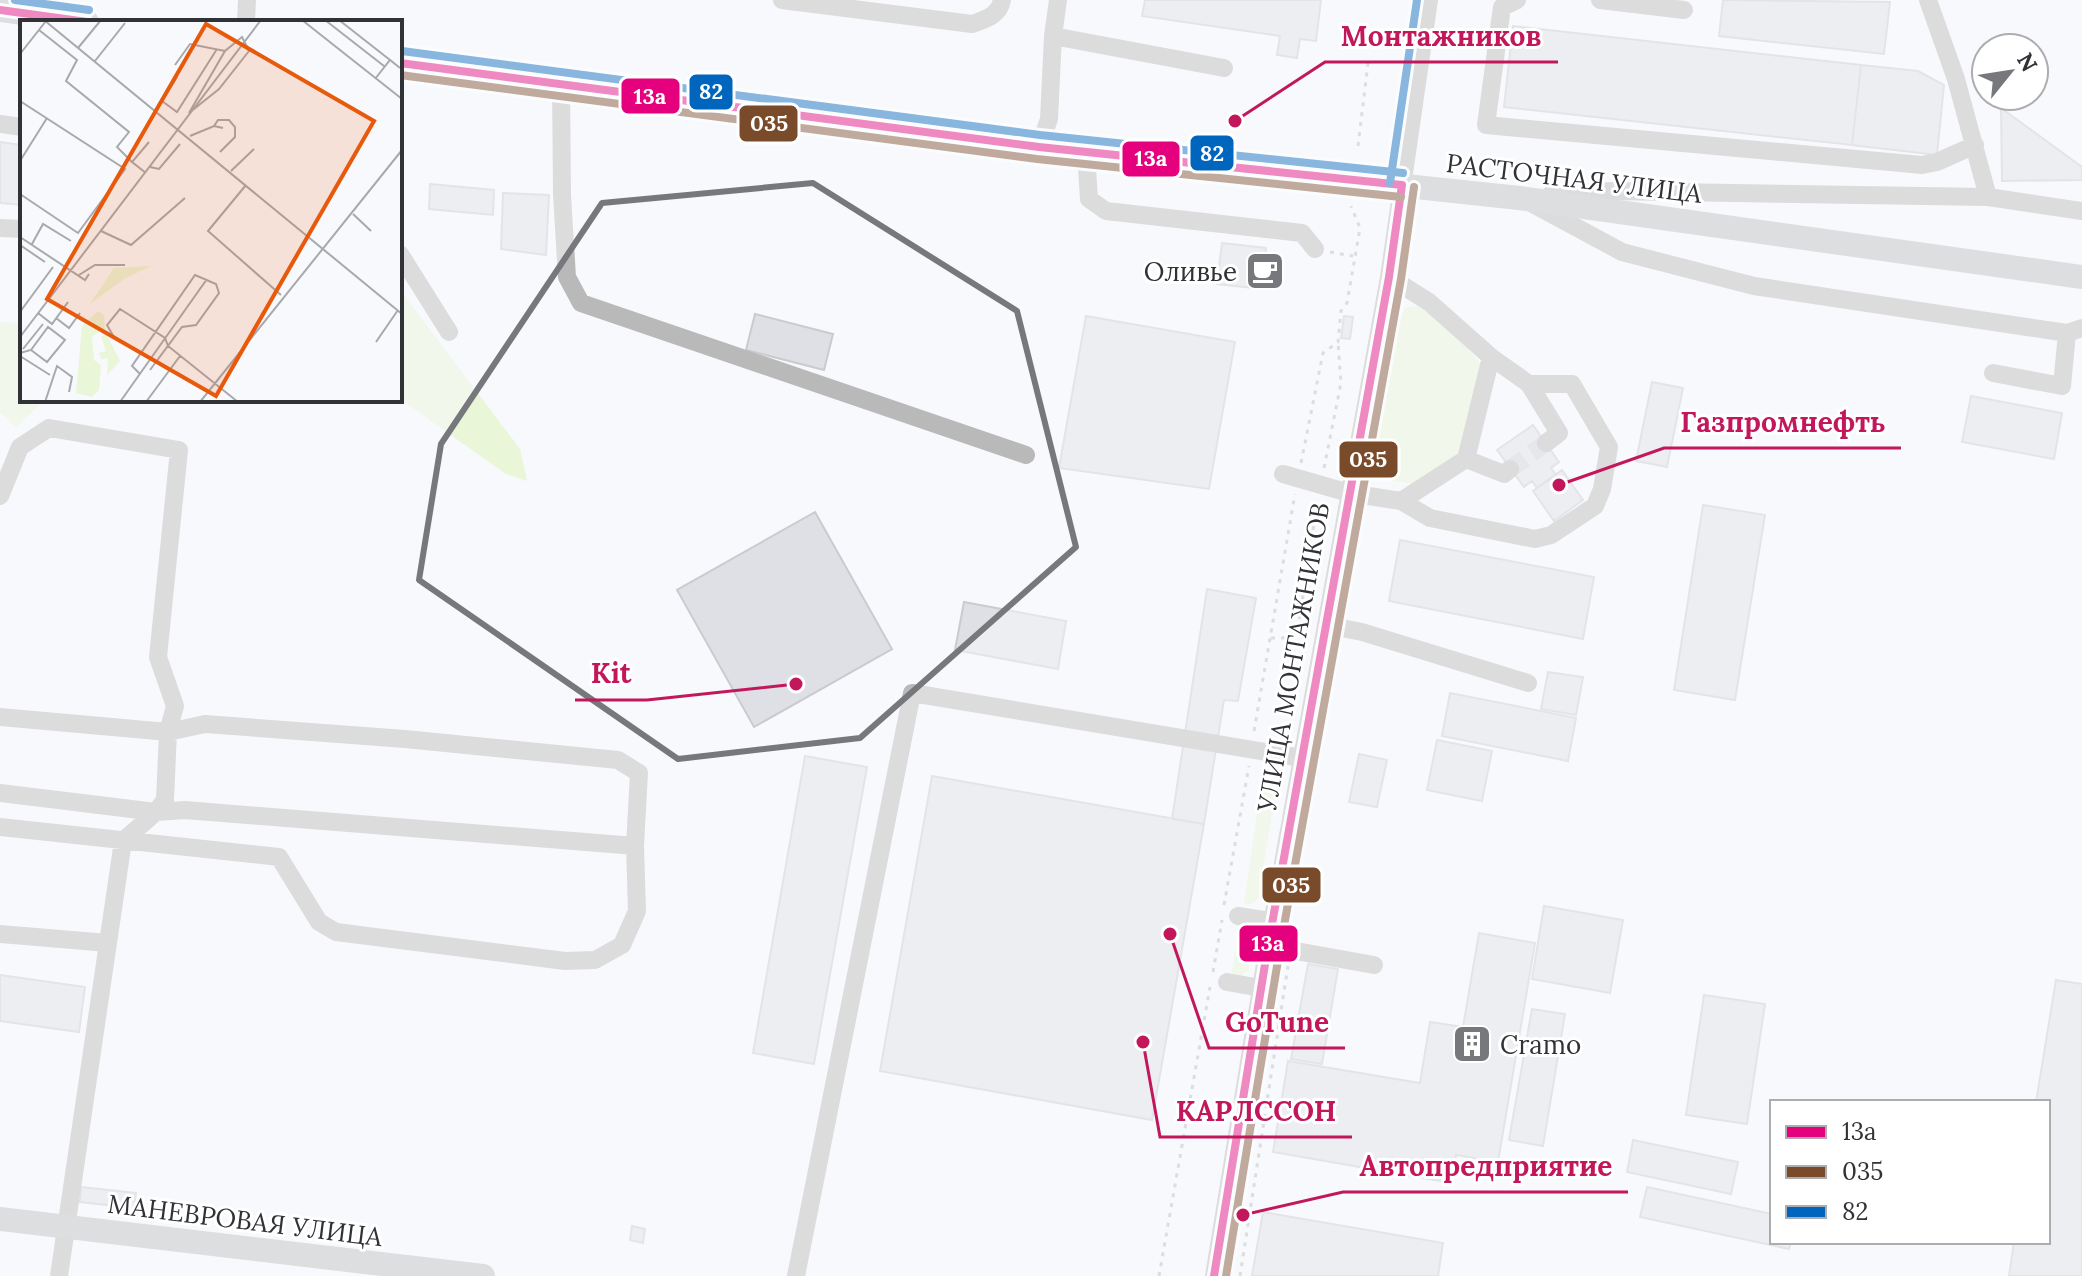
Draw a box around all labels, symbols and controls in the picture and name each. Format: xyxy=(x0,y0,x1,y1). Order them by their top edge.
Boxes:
callout: Монтажников xyxy=(1325,10,1558,62)
text: Монтажников xyxy=(1341,18,1542,54)
inset map xyxy=(20,20,402,402)
north arrow xyxy=(1970,32,2050,112)
text: N xyxy=(2011,48,2044,76)
line badge: 82 xyxy=(688,73,734,111)
line badge: 13а xyxy=(620,77,681,115)
text: 82 xyxy=(699,77,723,105)
text: 13а xyxy=(634,82,667,110)
line badge: 035 xyxy=(738,104,799,143)
text: 035 xyxy=(750,109,788,137)
line badge: 82 xyxy=(1189,134,1235,172)
text: 82 xyxy=(1200,139,1224,167)
line badge: 13а xyxy=(1121,140,1181,178)
text: 13а xyxy=(1135,144,1168,172)
street label: РАСТОЧНАЯ УЛИЦА xyxy=(1445,146,1704,210)
cafe icon: Оливье xyxy=(1244,250,1286,292)
place label: Оливье xyxy=(1144,255,1237,288)
callout: Газпромнефть xyxy=(1664,396,1901,448)
text: Газпромнефть xyxy=(1680,404,1886,440)
line badge: 035 xyxy=(1338,440,1399,479)
text: 035 xyxy=(1349,445,1387,473)
street label: УЛИЦА МОНТАЖНИКОВ xyxy=(1249,500,1336,815)
callout: Kit xyxy=(575,648,647,700)
text: Kit xyxy=(591,655,632,691)
line badge: 035 xyxy=(1261,866,1322,904)
text: 035 xyxy=(1272,871,1310,899)
line badge: 13а xyxy=(1238,924,1299,963)
text: 13а xyxy=(1252,929,1285,957)
callout: GoTune xyxy=(1209,996,1345,1048)
text: GoTune xyxy=(1225,1004,1329,1040)
building icon: Cramo xyxy=(1451,1023,1493,1065)
place label: Cramo xyxy=(1500,1028,1581,1061)
callout: КАРЛССОН xyxy=(1160,1085,1352,1137)
text: КАРЛССОН xyxy=(1176,1093,1336,1129)
legend xyxy=(1770,1100,2050,1244)
text: 13а xyxy=(1842,1116,1877,1147)
callout: Автопредприятие xyxy=(1343,1140,1628,1192)
text: Автопредприятие xyxy=(1360,1148,1612,1184)
text: 035 xyxy=(1842,1156,1883,1187)
street label: МАНЕВРОВАЯ УЛИЦА xyxy=(106,1187,385,1253)
text: 82 xyxy=(1842,1196,1868,1227)

